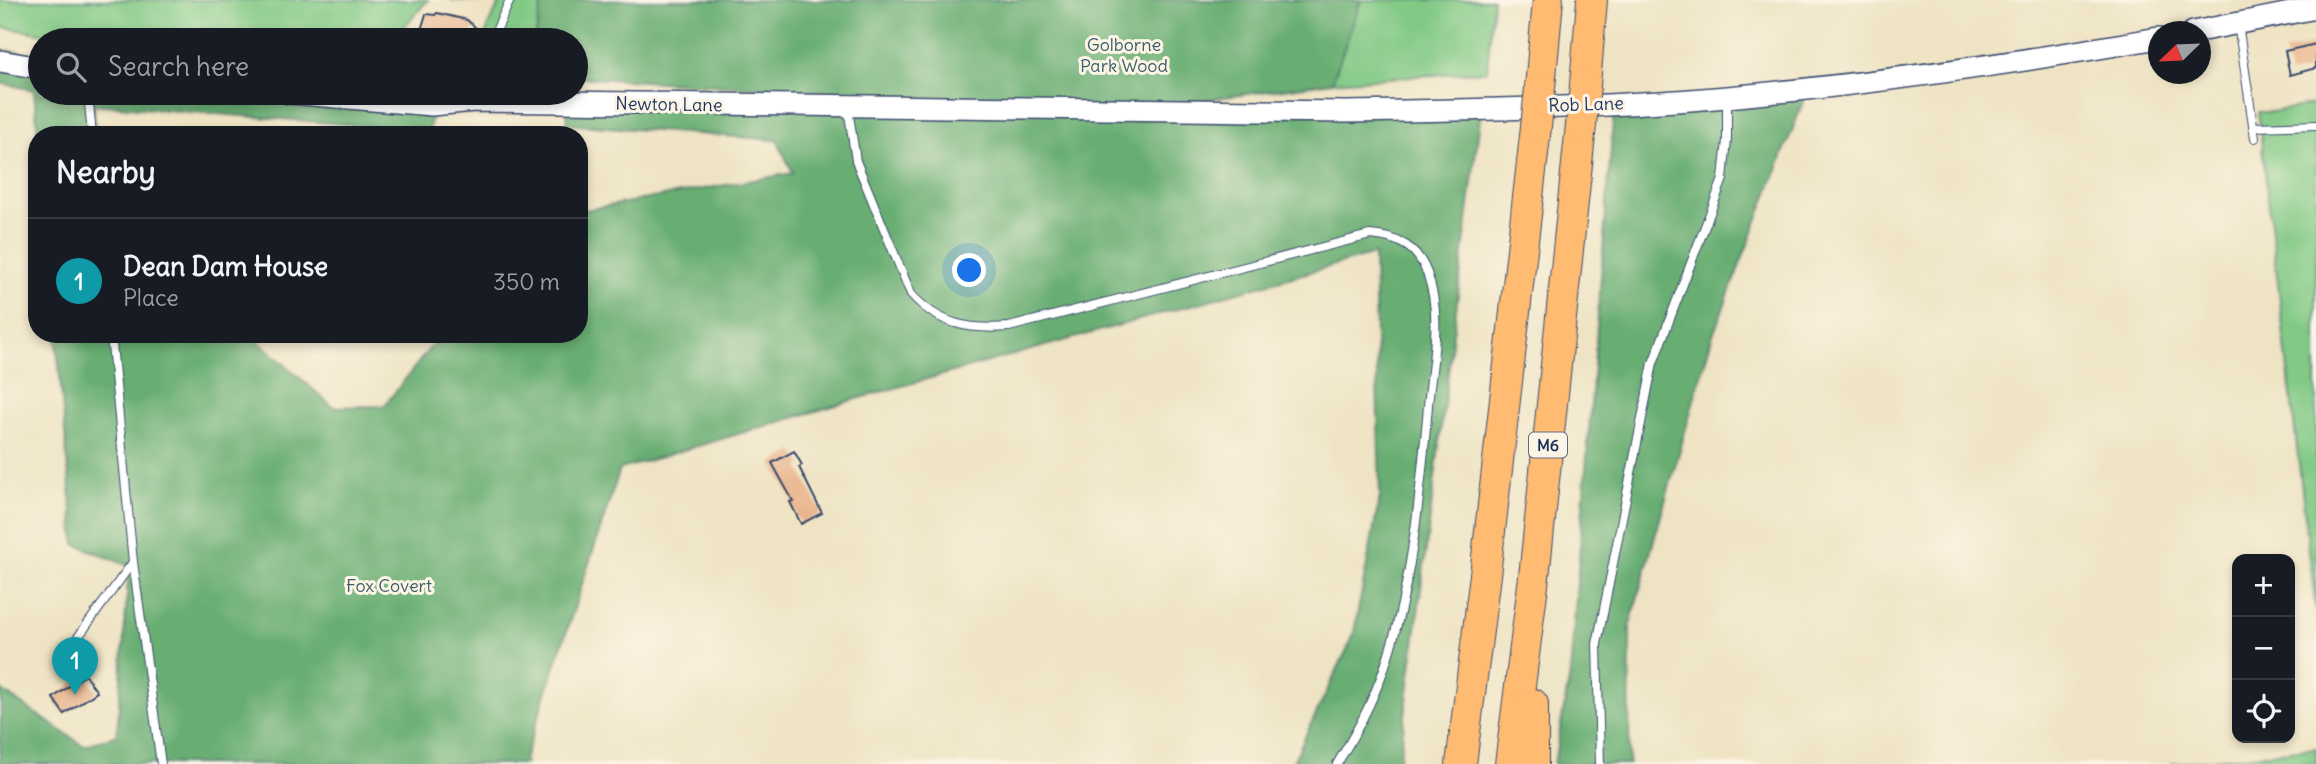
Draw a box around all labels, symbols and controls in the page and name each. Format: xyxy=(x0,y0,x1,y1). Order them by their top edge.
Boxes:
north arrow xyxy=(2148,21,2211,84)
search box xyxy=(28,28,588,105)
park label: Golborne Park Wood xyxy=(1080,33,1168,77)
icon: search xyxy=(52,48,90,86)
text: Search here xyxy=(108,50,249,83)
street label: Rob Lane xyxy=(1548,91,1624,117)
street label: Newton Lane xyxy=(615,92,723,116)
text: Nearby xyxy=(56,153,156,191)
text: Dean Dam House xyxy=(123,250,328,283)
your location xyxy=(952,253,986,287)
text: 1 xyxy=(74,267,84,296)
text: 350 m xyxy=(493,267,560,296)
text: Place xyxy=(123,283,179,312)
road number: M6 xyxy=(1529,432,1567,458)
map controls xyxy=(2232,554,2295,743)
button: + xyxy=(2232,554,2295,617)
park label: Fox Covert xyxy=(346,574,432,597)
button: − xyxy=(2232,617,2295,680)
pin: 1 xyxy=(52,637,98,695)
button: locate xyxy=(2232,680,2295,743)

